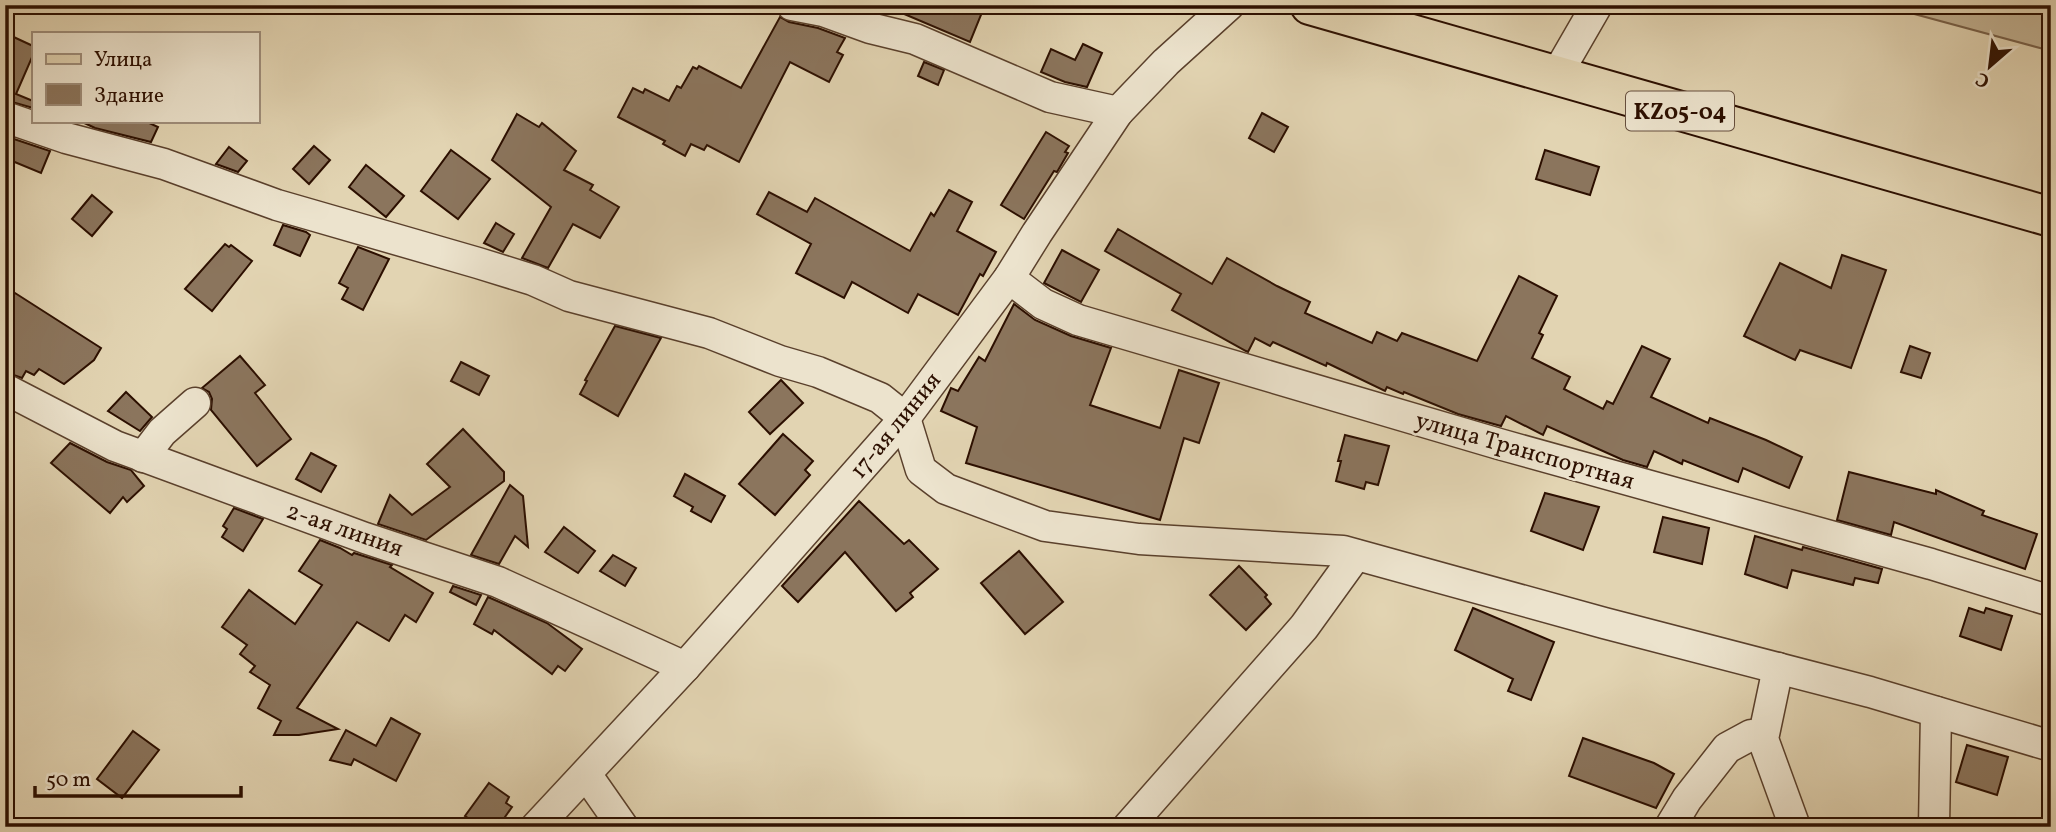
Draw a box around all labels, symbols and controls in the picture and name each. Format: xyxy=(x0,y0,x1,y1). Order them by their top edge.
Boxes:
legend xyxy=(32,32,259,122)
north arrow xyxy=(1954,32,2024,102)
text: Улица xyxy=(94,46,152,75)
text: С xyxy=(1971,65,1994,94)
text: Здание xyxy=(94,82,164,111)
road number: KZ05-04 xyxy=(1626,92,1734,130)
street label: 17-ая линия xyxy=(843,366,950,487)
street label: улица Транспортная xyxy=(1411,404,1638,499)
street label: 2-ая линия xyxy=(281,495,407,567)
scale bar xyxy=(35,755,242,799)
text: 50 m xyxy=(46,766,91,795)

